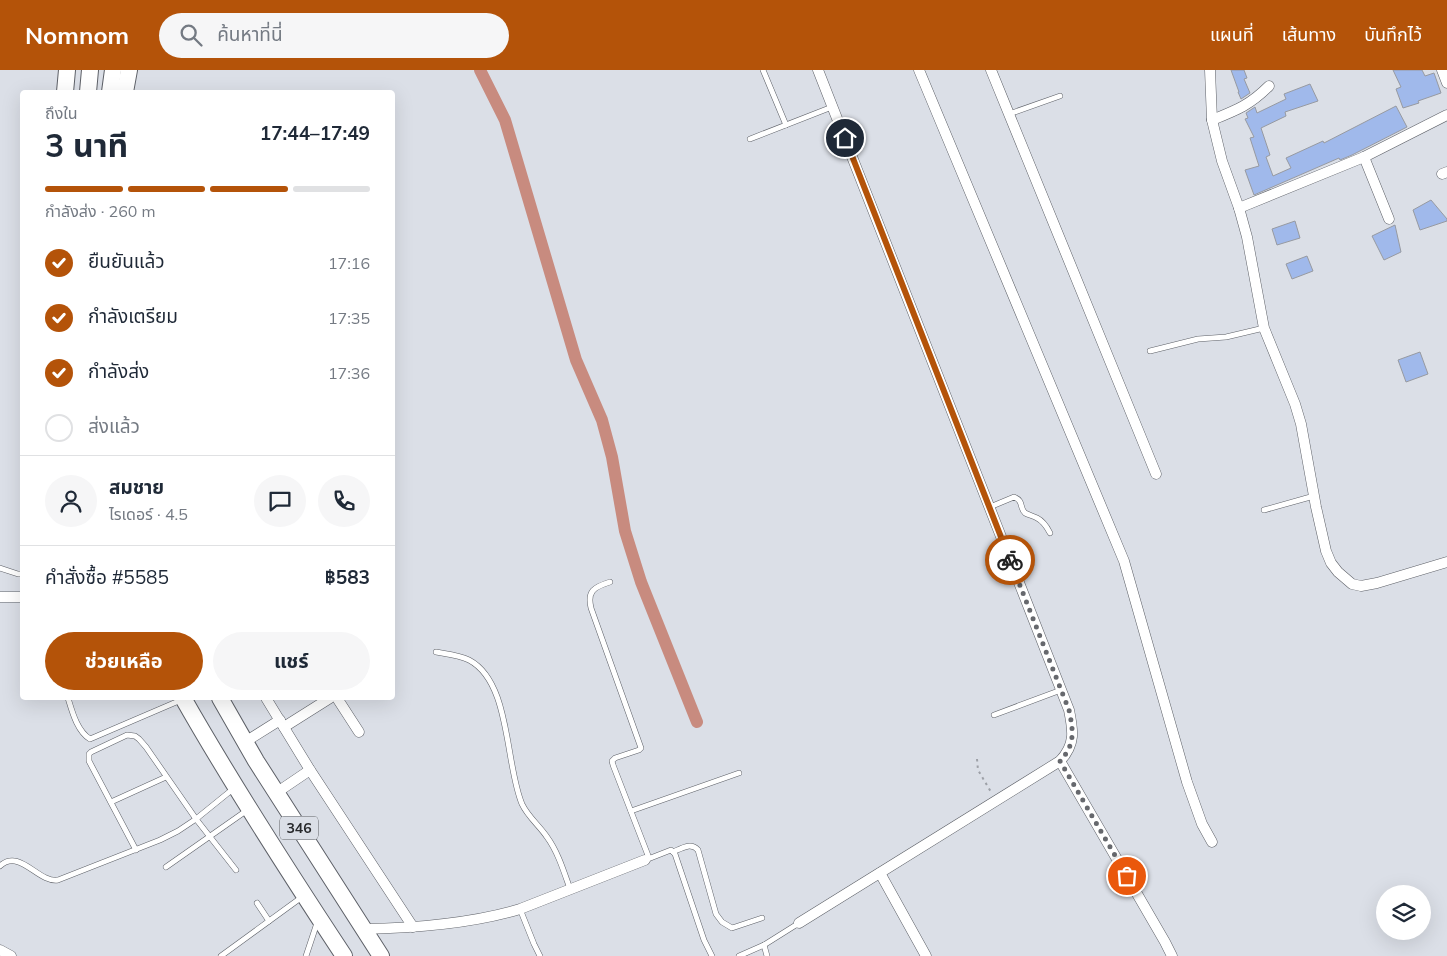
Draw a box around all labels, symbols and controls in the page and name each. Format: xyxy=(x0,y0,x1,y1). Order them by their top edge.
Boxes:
search box xyxy=(159,13,509,58)
text: Nomnom xyxy=(25,20,129,50)
icon: search xyxy=(177,21,205,49)
text: ค้นหาที่นี่ xyxy=(217,22,283,46)
text: แผนที่ xyxy=(1210,23,1254,46)
text: เส้นทาง xyxy=(1282,23,1336,46)
text: บันทึกไว้ xyxy=(1364,23,1422,46)
text: ถึงใน xyxy=(45,103,78,123)
pin xyxy=(824,117,866,159)
text: 17:44–17:49 xyxy=(260,121,370,145)
icon: home xyxy=(831,124,859,152)
text: 3 นาที xyxy=(45,125,128,165)
text: กำลังส่ง · 260 m xyxy=(45,201,156,221)
icon: check xyxy=(45,249,73,277)
text: ยืนยันแล้ว xyxy=(88,249,165,273)
text: 17:16 xyxy=(328,253,370,273)
icon: check xyxy=(45,304,73,332)
text: กำลังเตรียม xyxy=(88,304,178,328)
text: 17:35 xyxy=(328,308,370,328)
icon: check xyxy=(45,359,73,387)
text: กำลังส่ง xyxy=(88,359,149,383)
text: 17:36 xyxy=(328,363,370,383)
text: ส่งแล้ว xyxy=(88,414,140,438)
button: person xyxy=(45,475,97,527)
text: สมชาย xyxy=(109,475,164,499)
button: chat xyxy=(254,475,306,527)
button: phone xyxy=(318,475,370,527)
text: ไรเดอร์ · 4.5 xyxy=(109,504,188,524)
courier xyxy=(985,535,1035,585)
icon: bike xyxy=(996,546,1024,574)
text: คำสั่งซื้อ #5585 xyxy=(45,565,169,589)
text: ฿583 xyxy=(325,565,370,589)
button: ช่วยเหลือ xyxy=(45,632,203,690)
button: แชร์ xyxy=(213,632,370,690)
road number: 346 xyxy=(280,816,318,840)
pin xyxy=(1106,855,1148,897)
icon: bag xyxy=(1113,862,1141,890)
map controls xyxy=(1376,885,1431,940)
button: layers xyxy=(1376,885,1431,940)

